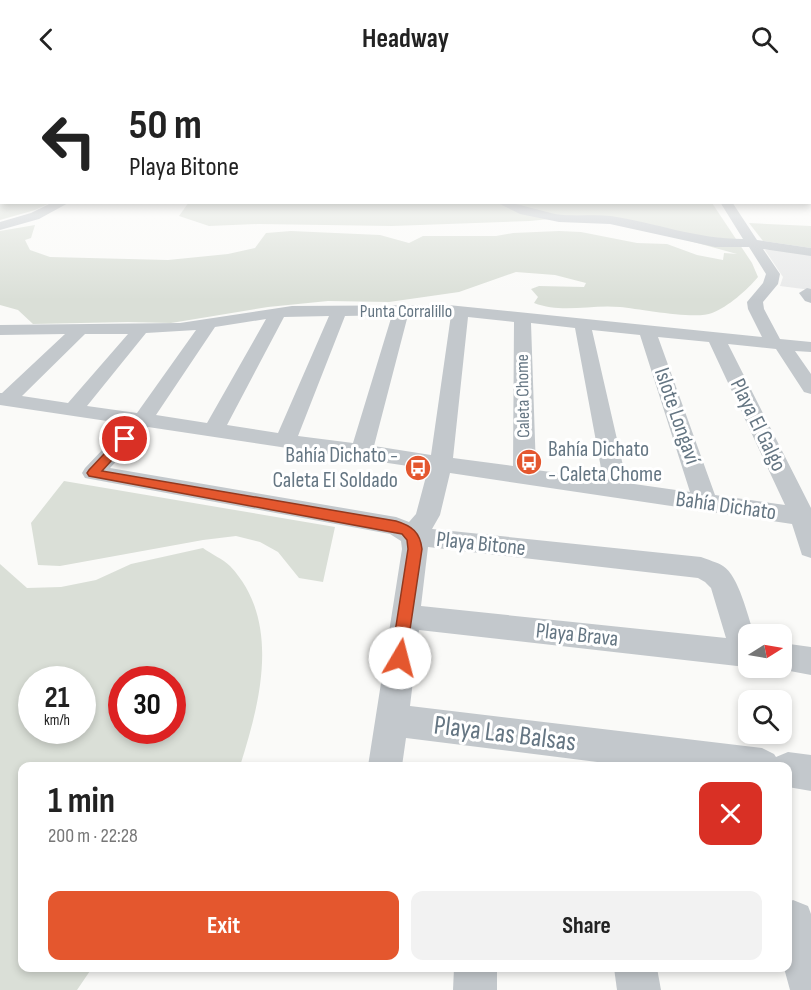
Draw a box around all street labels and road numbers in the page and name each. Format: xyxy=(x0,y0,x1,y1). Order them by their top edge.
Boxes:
street label: Punta Corralillo xyxy=(360,301,452,322)
street label: Caleta Chome xyxy=(512,354,534,438)
street label: Islote Longaví xyxy=(648,364,706,469)
street label: Playa El Galgo xyxy=(724,374,792,476)
street label: Bahía Dichato xyxy=(674,486,778,526)
street label: Playa Bitone xyxy=(435,526,527,562)
street label: Playa Brava xyxy=(535,617,619,653)
street label: Playa Las Balsas xyxy=(432,709,578,759)

